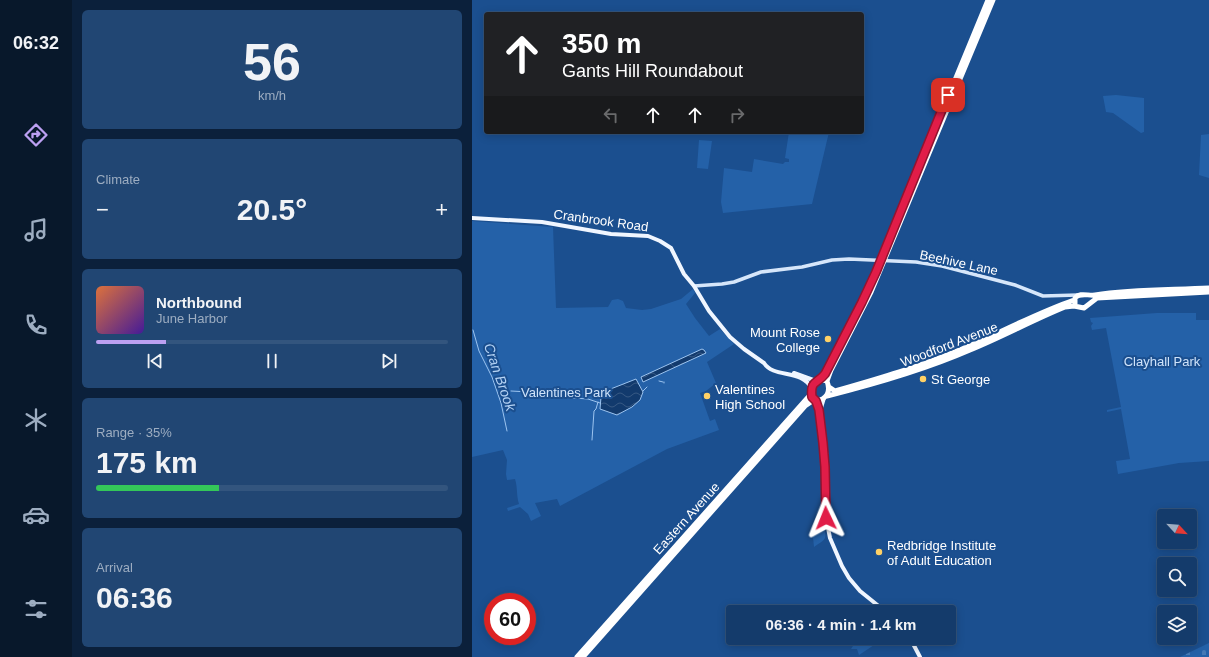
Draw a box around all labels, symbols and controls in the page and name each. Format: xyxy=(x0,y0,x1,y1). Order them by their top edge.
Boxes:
icon: ahead xyxy=(496,28,548,80)
text: 350 m xyxy=(562,28,641,59)
text: 06:32 xyxy=(13,33,59,53)
text: 56 xyxy=(243,33,301,91)
text: Gants Hill Roundabout xyxy=(562,61,743,81)
pin xyxy=(931,78,965,112)
icon: arrive xyxy=(937,84,959,106)
text: km/h xyxy=(258,88,286,103)
icon: left xyxy=(600,104,622,126)
icon: ahead xyxy=(642,104,664,126)
icon: ahead xyxy=(684,104,706,126)
icon: right xyxy=(726,104,748,126)
icon: directions xyxy=(22,121,50,149)
text: Climate xyxy=(96,172,140,187)
text: 20.5° xyxy=(237,193,307,226)
text: − xyxy=(96,197,109,222)
text: + xyxy=(435,197,448,222)
street label: Cranbrook Road xyxy=(553,206,649,235)
icon: music xyxy=(22,216,50,244)
street label: Beehive Lane xyxy=(918,247,999,278)
text: Northbound xyxy=(156,294,242,311)
icon: phone xyxy=(22,311,50,339)
text: June Harbor xyxy=(156,311,228,326)
street label: Woodford Avenue xyxy=(898,319,1000,370)
place label: Mount Rose College xyxy=(750,325,820,355)
marker: Mount Rose College xyxy=(823,334,833,344)
water label: Cran Brook xyxy=(481,341,519,414)
icon: previous xyxy=(144,350,166,372)
icon: pause xyxy=(261,350,283,372)
icon: next xyxy=(378,350,400,372)
park label: Clayhall Park xyxy=(1124,354,1201,369)
place label: St George xyxy=(931,372,990,387)
marker: St George xyxy=(918,374,928,384)
place label: Valentines High School xyxy=(715,382,785,412)
park label: Valentines Park xyxy=(521,385,612,400)
marker: Valentines High School xyxy=(702,391,712,401)
icon: climate xyxy=(22,406,50,434)
text: Range · 35% xyxy=(96,425,172,440)
text: 175 km xyxy=(96,446,198,479)
street label: Eastern Avenue xyxy=(650,479,723,557)
position arrow xyxy=(805,497,847,539)
icon: car xyxy=(22,501,50,529)
north arrow xyxy=(1157,509,1197,549)
map controls xyxy=(1157,509,1197,645)
place label: Redbridge Institute of Adult Education xyxy=(887,538,996,568)
marker: Redbridge Institute of Adult Education xyxy=(874,547,884,557)
button: search xyxy=(1157,557,1197,597)
text: Arrival xyxy=(96,560,133,575)
text: 06:36 xyxy=(96,581,173,614)
speed limit sign: 60 xyxy=(484,593,536,645)
icon: filters xyxy=(22,595,50,623)
button: layers xyxy=(1157,605,1197,645)
text: 06:36 · 4 min · 1.4 km xyxy=(766,616,916,633)

